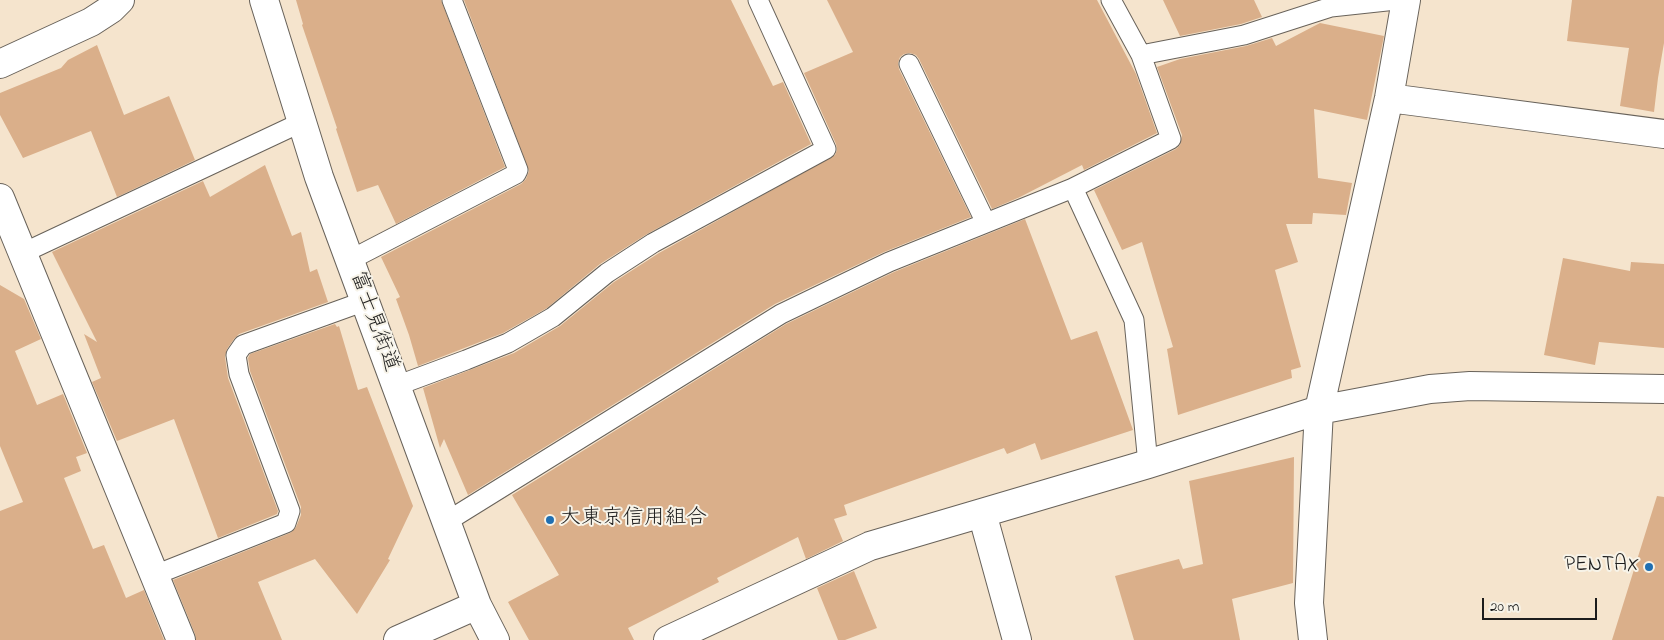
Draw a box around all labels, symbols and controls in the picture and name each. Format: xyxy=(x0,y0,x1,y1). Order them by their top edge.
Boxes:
street label: 富士見街道 xyxy=(343,268,403,376)
place label: 大東京信用組合 xyxy=(560,507,707,533)
marker: 大東京信用組合 xyxy=(544,514,556,526)
place label: PENTAX xyxy=(1564,554,1639,580)
marker: PENTAX xyxy=(1643,561,1655,573)
scale bar xyxy=(1484,588,1599,620)
text: 20 m xyxy=(1490,596,1519,618)

